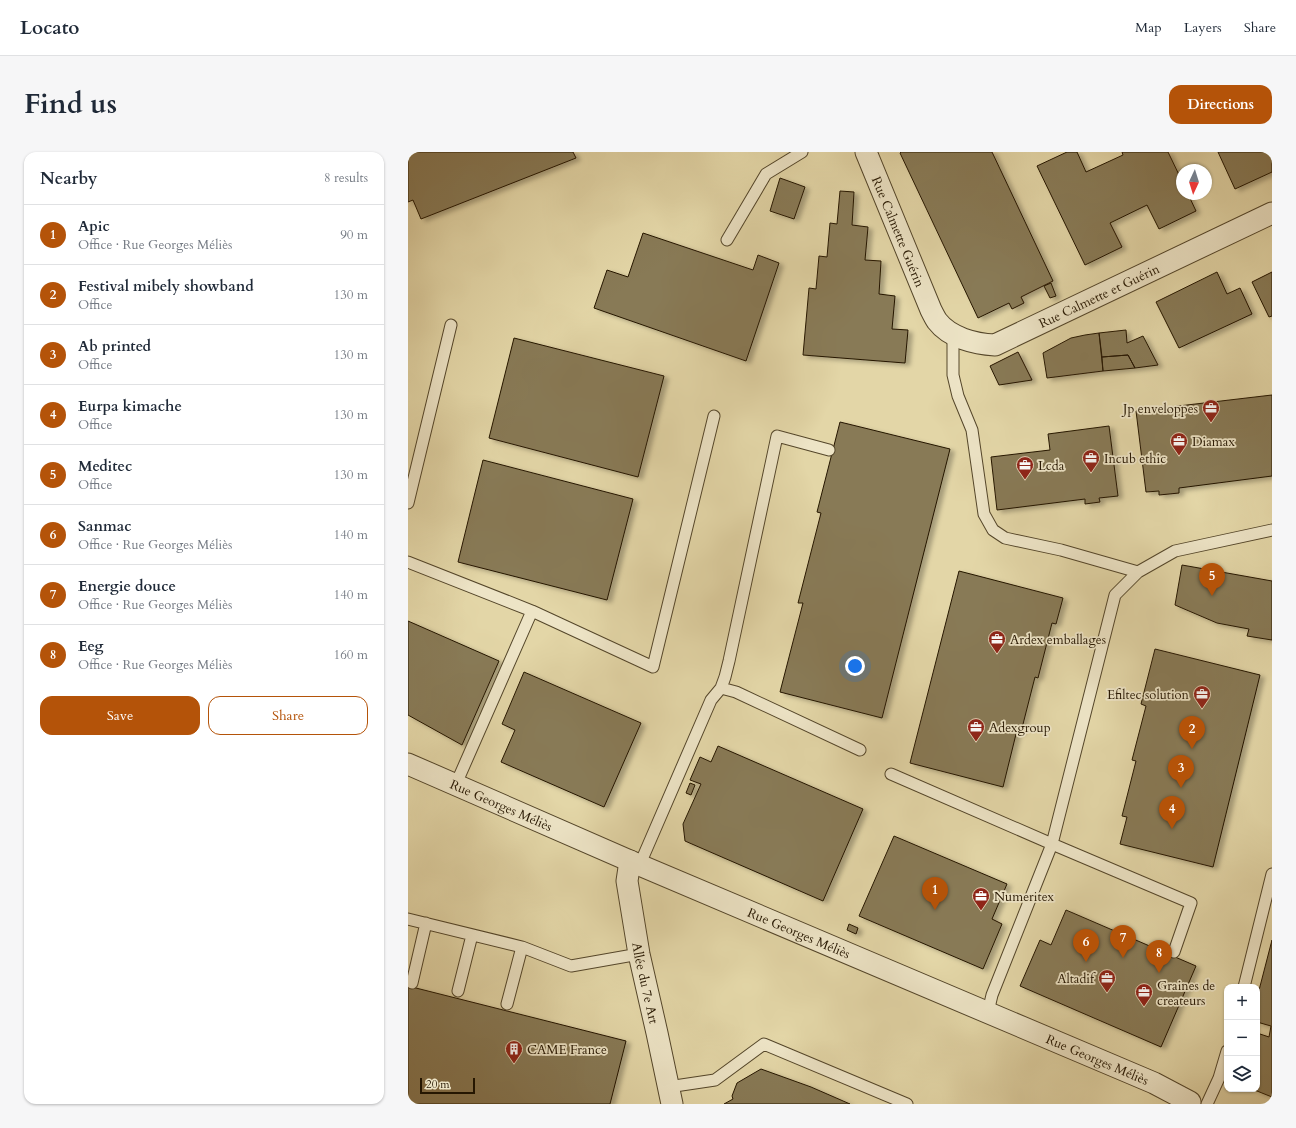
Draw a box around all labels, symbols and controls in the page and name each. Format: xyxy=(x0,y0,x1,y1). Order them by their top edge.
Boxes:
text: Locato xyxy=(20,15,79,41)
text: Map xyxy=(1135,18,1162,37)
text: Layers xyxy=(1184,18,1222,37)
text: Share xyxy=(1244,18,1276,37)
text: Find us xyxy=(24,85,117,123)
button: Directions xyxy=(1169,85,1272,124)
north arrow xyxy=(1176,164,1212,200)
text: Nearby xyxy=(40,167,97,190)
text: 8 results xyxy=(324,169,368,187)
street label: Rue Calmette Guérin xyxy=(867,174,929,291)
text: Apic xyxy=(78,216,110,236)
text: 1 xyxy=(50,226,56,244)
text: 90 m xyxy=(340,226,368,244)
text: Office · Rue Georges Méliès xyxy=(78,236,232,254)
street label: Rue Calmette et Guérin xyxy=(1036,260,1163,333)
text: Festival mibely showband xyxy=(78,276,254,296)
text: 2 xyxy=(50,286,56,304)
text: 130 m xyxy=(334,286,368,304)
text: Office xyxy=(78,296,112,314)
text: Ab printed xyxy=(78,336,151,356)
text: 3 xyxy=(50,346,56,364)
text: 130 m xyxy=(334,346,368,364)
text: Office xyxy=(78,356,112,374)
text: Eurpa kimache xyxy=(78,396,182,416)
office icon: Jp enveloppes xyxy=(1201,398,1221,423)
place label: Jp enveloppes xyxy=(1121,400,1198,418)
text: 4 xyxy=(50,406,56,424)
text: 130 m xyxy=(334,406,368,424)
text: Office xyxy=(78,416,112,434)
office icon: Diamax xyxy=(1169,431,1189,456)
place label: Diamax xyxy=(1192,433,1235,451)
office icon: Incub ethic xyxy=(1081,448,1101,473)
place label: Incub ethic xyxy=(1104,450,1166,468)
office icon: Lcda xyxy=(1015,455,1035,480)
text: Meditec xyxy=(78,456,132,476)
place label: Lcda xyxy=(1038,457,1065,475)
text: 5 xyxy=(50,466,56,484)
text: 130 m xyxy=(334,466,368,484)
text: Office xyxy=(78,476,112,494)
text: Sanmac xyxy=(78,516,132,536)
text: 6 xyxy=(50,526,56,544)
text: 140 m xyxy=(334,526,368,544)
text: Office · Rue Georges Méliès xyxy=(78,536,232,554)
pin: 5 xyxy=(1199,563,1225,596)
text: Energie douce xyxy=(78,576,176,596)
text: 7 xyxy=(50,586,56,604)
text: 140 m xyxy=(334,586,368,604)
text: Office · Rue Georges Méliès xyxy=(78,596,232,614)
office icon: Ardex emballages xyxy=(987,629,1007,654)
place label: Ardex emballages xyxy=(1010,631,1106,649)
text: Eeg xyxy=(78,636,104,656)
text: 8 xyxy=(50,646,56,664)
text: 160 m xyxy=(334,646,368,664)
text: Office · Rue Georges Méliès xyxy=(78,656,232,674)
your location xyxy=(845,656,865,676)
office icon: Efiltec solution xyxy=(1192,684,1212,709)
place label: Efiltec solution xyxy=(1107,686,1190,704)
button: Save xyxy=(40,696,200,735)
button: Share xyxy=(208,696,368,735)
pin: 2 xyxy=(1179,716,1205,749)
office icon: Adexgroup xyxy=(966,717,986,742)
place label: Adexgroup xyxy=(989,719,1051,737)
pin: 3 xyxy=(1168,755,1194,788)
street label: Rue Georges Méliès xyxy=(447,775,555,836)
pin: 4 xyxy=(1159,796,1185,829)
pin: 1 xyxy=(922,877,948,910)
office icon: Numeritex xyxy=(971,886,991,911)
place label: Numeritex xyxy=(994,888,1055,906)
street label: Rue Georges Méliès xyxy=(745,904,853,963)
pin: 7 xyxy=(1110,925,1136,958)
pin: 6 xyxy=(1073,929,1099,962)
pin: 8 xyxy=(1146,940,1172,973)
street label: Allée du 7e Art xyxy=(627,941,663,1026)
office icon: Altadif xyxy=(1097,968,1117,993)
place label: Altadif xyxy=(1057,970,1096,988)
place label: Graines de createurs xyxy=(1157,977,1215,1010)
office icon: Graines de createurs xyxy=(1134,982,1154,1007)
map controls xyxy=(1224,984,1260,1092)
button: + xyxy=(1224,984,1260,1020)
button: − xyxy=(1224,1020,1260,1056)
street label: Rue Georges Méliès xyxy=(1043,1030,1151,1090)
building icon: CAME France xyxy=(504,1039,524,1064)
place label: CAME France xyxy=(527,1041,607,1059)
button: layers xyxy=(1224,1056,1260,1092)
scale bar xyxy=(420,1076,475,1095)
text: 20 m xyxy=(426,1077,450,1092)

